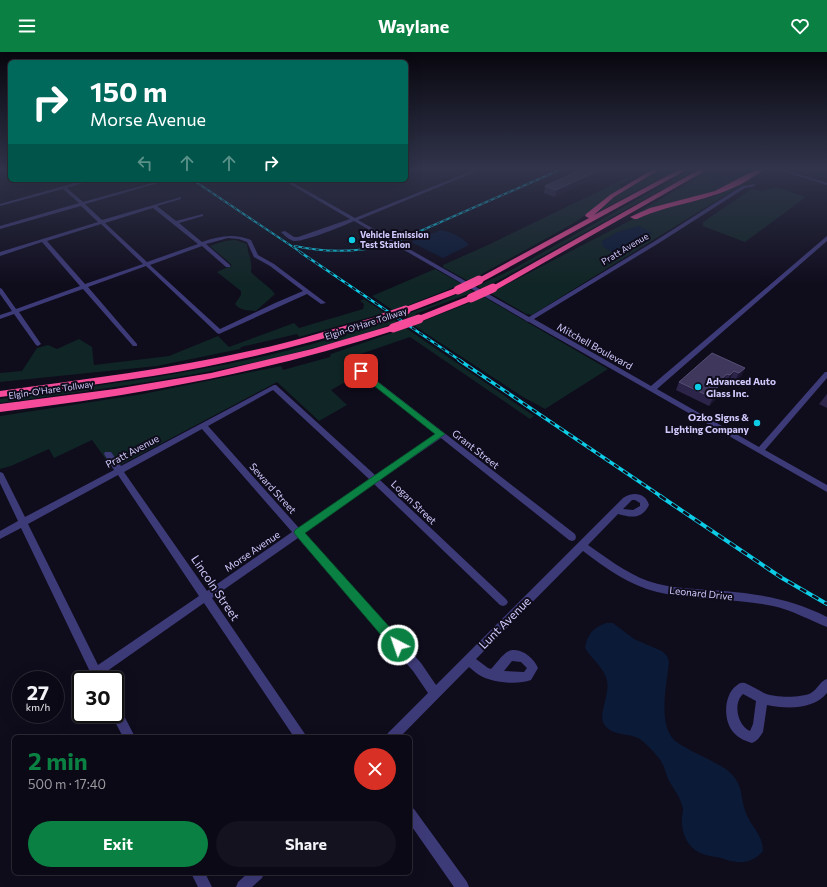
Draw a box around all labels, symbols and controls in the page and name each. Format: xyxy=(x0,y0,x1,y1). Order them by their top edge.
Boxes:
icon: menu xyxy=(16,15,38,37)
text: Waylane xyxy=(378,15,449,37)
icon: heart xyxy=(789,15,811,37)
text: 150 m xyxy=(90,74,167,108)
icon: right xyxy=(24,76,76,128)
text: Morse Avenue xyxy=(90,108,206,130)
icon: left xyxy=(134,152,156,174)
icon: ahead xyxy=(176,152,198,174)
icon: ahead xyxy=(218,152,240,174)
icon: right xyxy=(260,152,282,174)
place label: Vehicle Emission Test Station xyxy=(360,229,429,250)
street label: Pratt Avenue xyxy=(599,230,650,267)
marker: Vehicle Emission Test Station xyxy=(347,235,357,245)
street label: Elgin-O'Hare Tollway xyxy=(323,305,409,342)
street label: Mitchell Boulevard xyxy=(555,320,635,372)
pin xyxy=(344,354,378,388)
icon: arrive xyxy=(350,360,372,382)
place label: Advanced Auto Glass Inc. xyxy=(706,375,776,399)
street label: Elgin-O'Hare Tollway xyxy=(8,378,94,401)
marker: Advanced Auto Glass Inc. xyxy=(693,382,703,392)
place label: Ozko Signs & Lighting Company xyxy=(665,411,749,435)
marker: Ozko Signs & Lighting Company xyxy=(752,418,762,428)
street label: Grant Street xyxy=(450,427,502,471)
street label: Pratt Avenue xyxy=(103,432,161,470)
street label: Seward Street xyxy=(247,460,299,516)
street label: Logan Street xyxy=(389,477,439,527)
street label: Morse Avenue xyxy=(222,528,282,574)
street label: Lincoln Street xyxy=(189,552,243,623)
street label: Leonard Drive xyxy=(669,584,733,602)
street label: Lunt Avenue xyxy=(475,593,533,651)
position arrow xyxy=(377,624,419,666)
speed limit sign: 30 xyxy=(72,671,124,723)
text: 27 xyxy=(27,680,49,704)
text: km/h xyxy=(26,701,50,713)
text: 2 min xyxy=(28,746,88,775)
button: close xyxy=(354,748,396,790)
text: 500 m · 17:40 xyxy=(28,776,106,792)
button: Exit xyxy=(28,821,208,867)
button: Share xyxy=(216,821,396,867)

